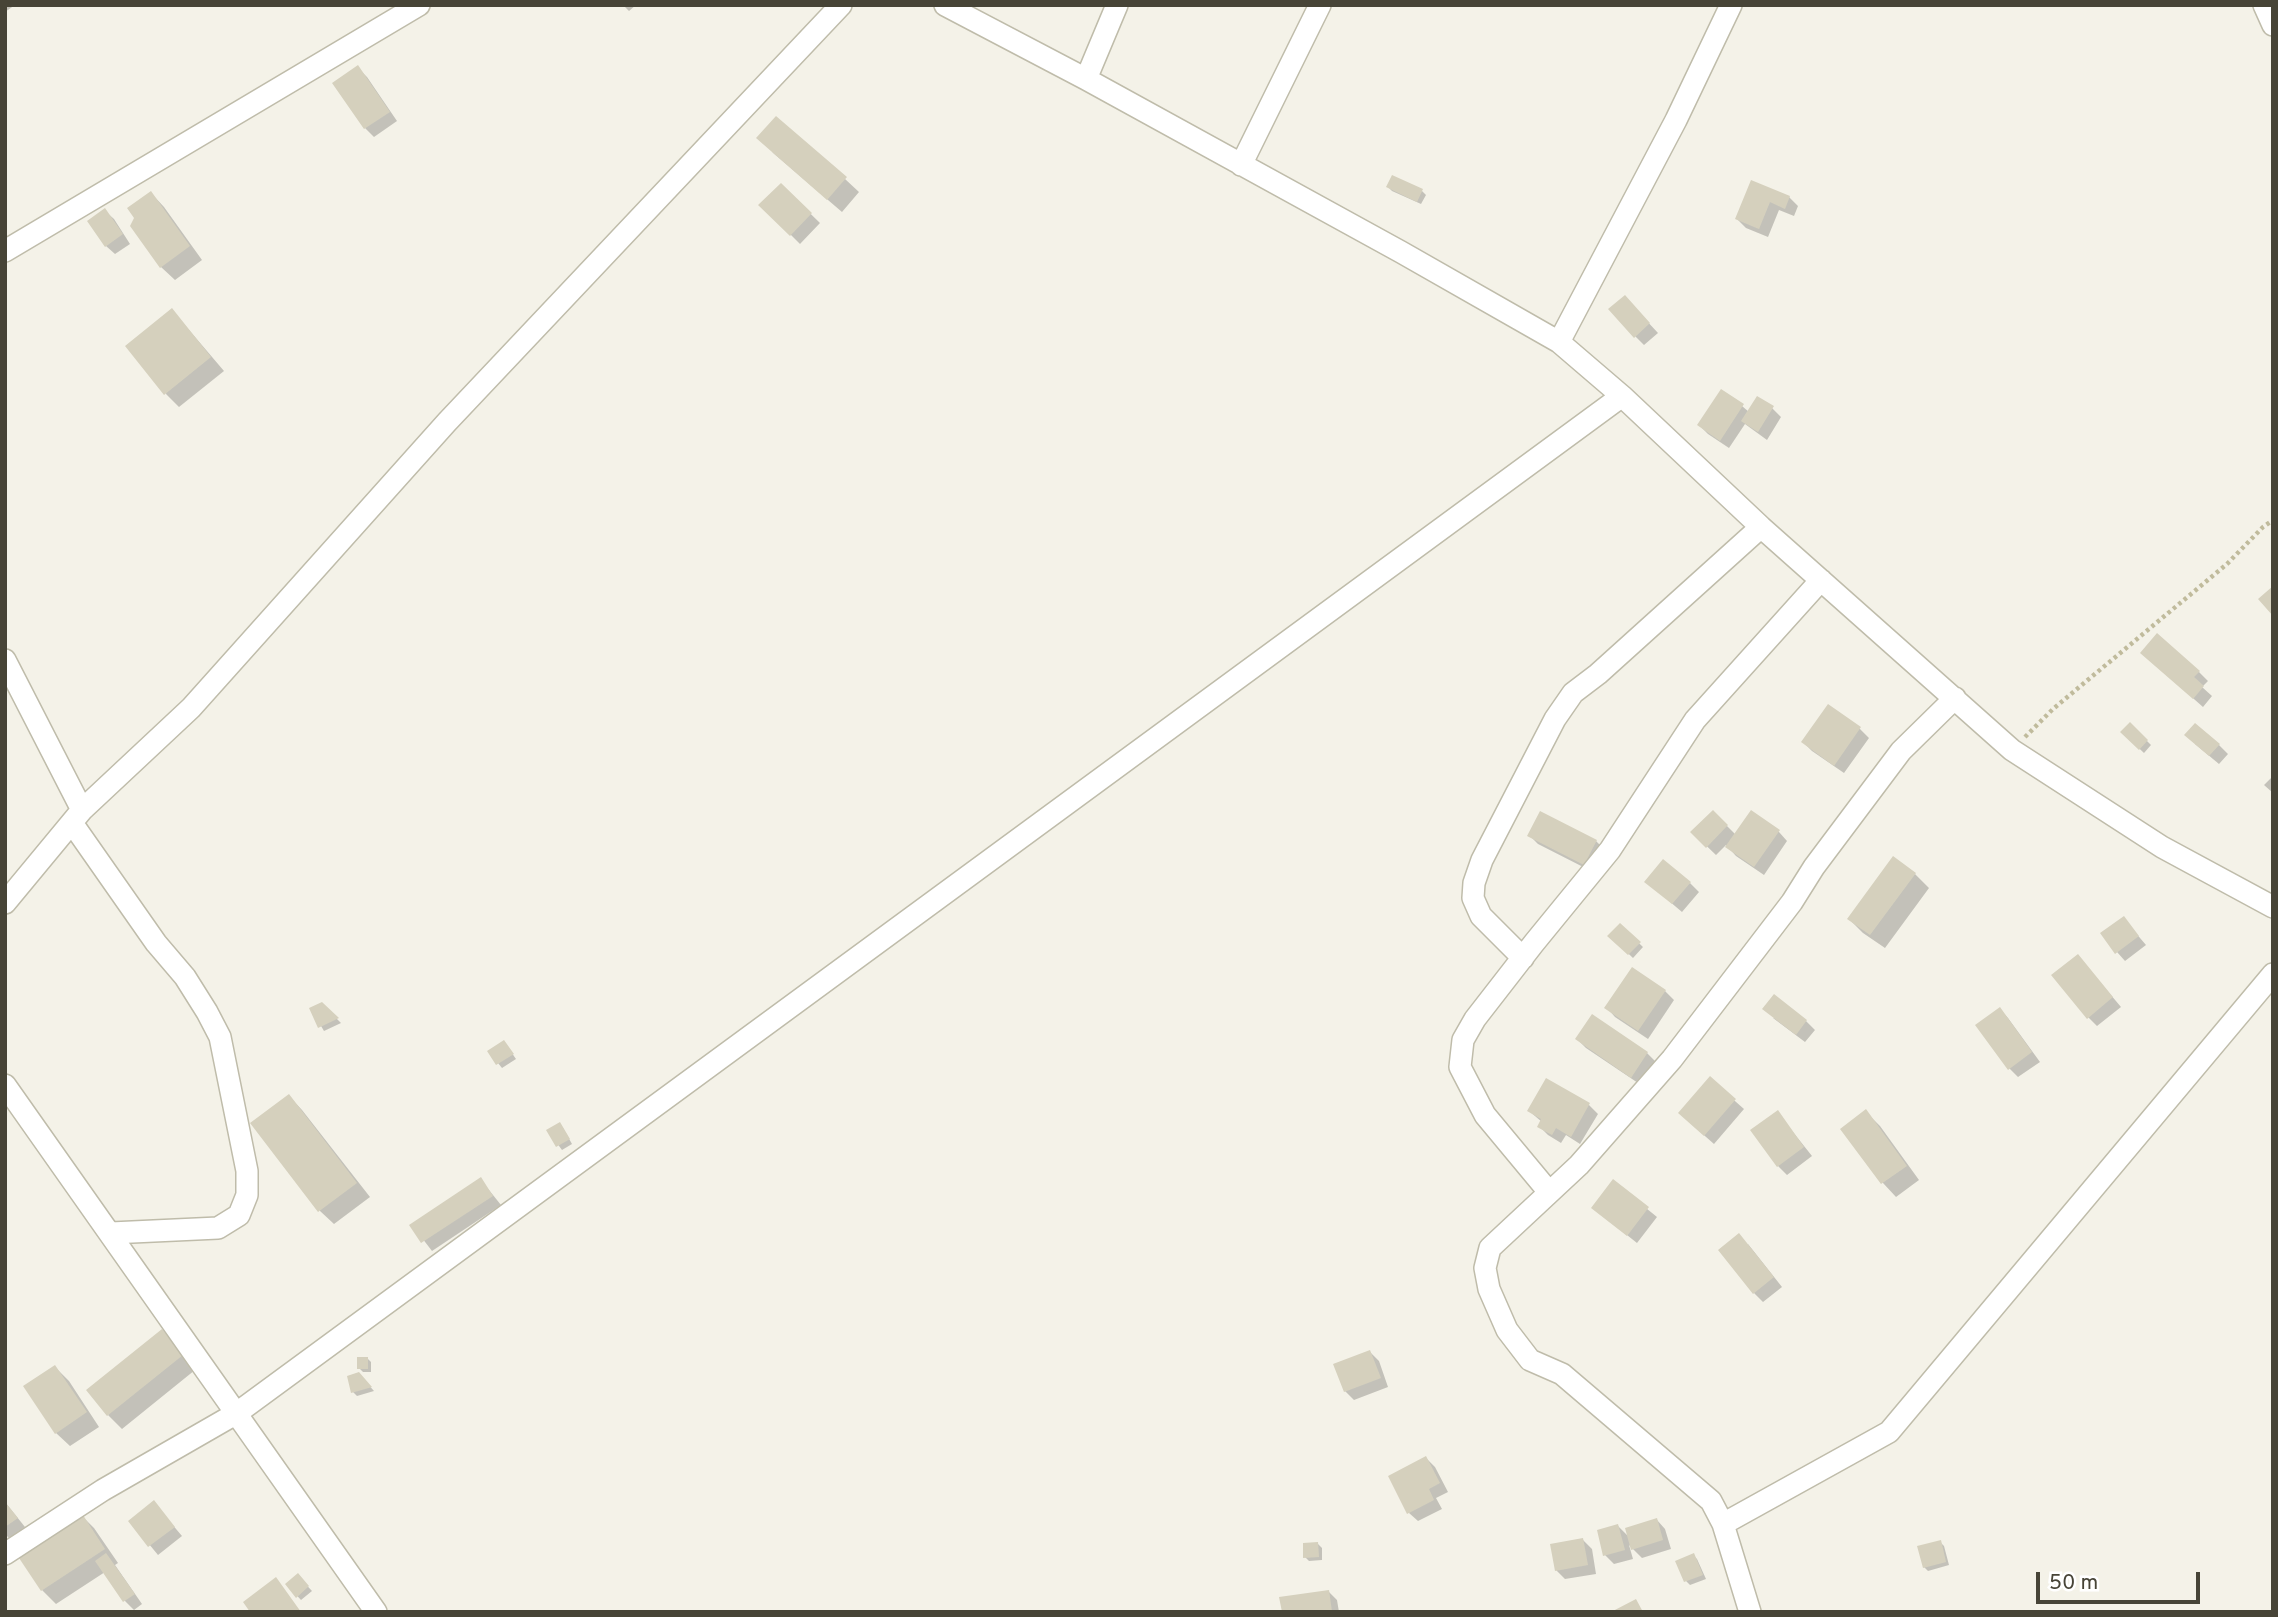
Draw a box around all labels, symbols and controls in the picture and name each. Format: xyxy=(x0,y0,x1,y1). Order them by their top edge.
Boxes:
scale bar xyxy=(2040,1558,2204,1602)
text: 50 m xyxy=(2049,1570,2098,1597)

